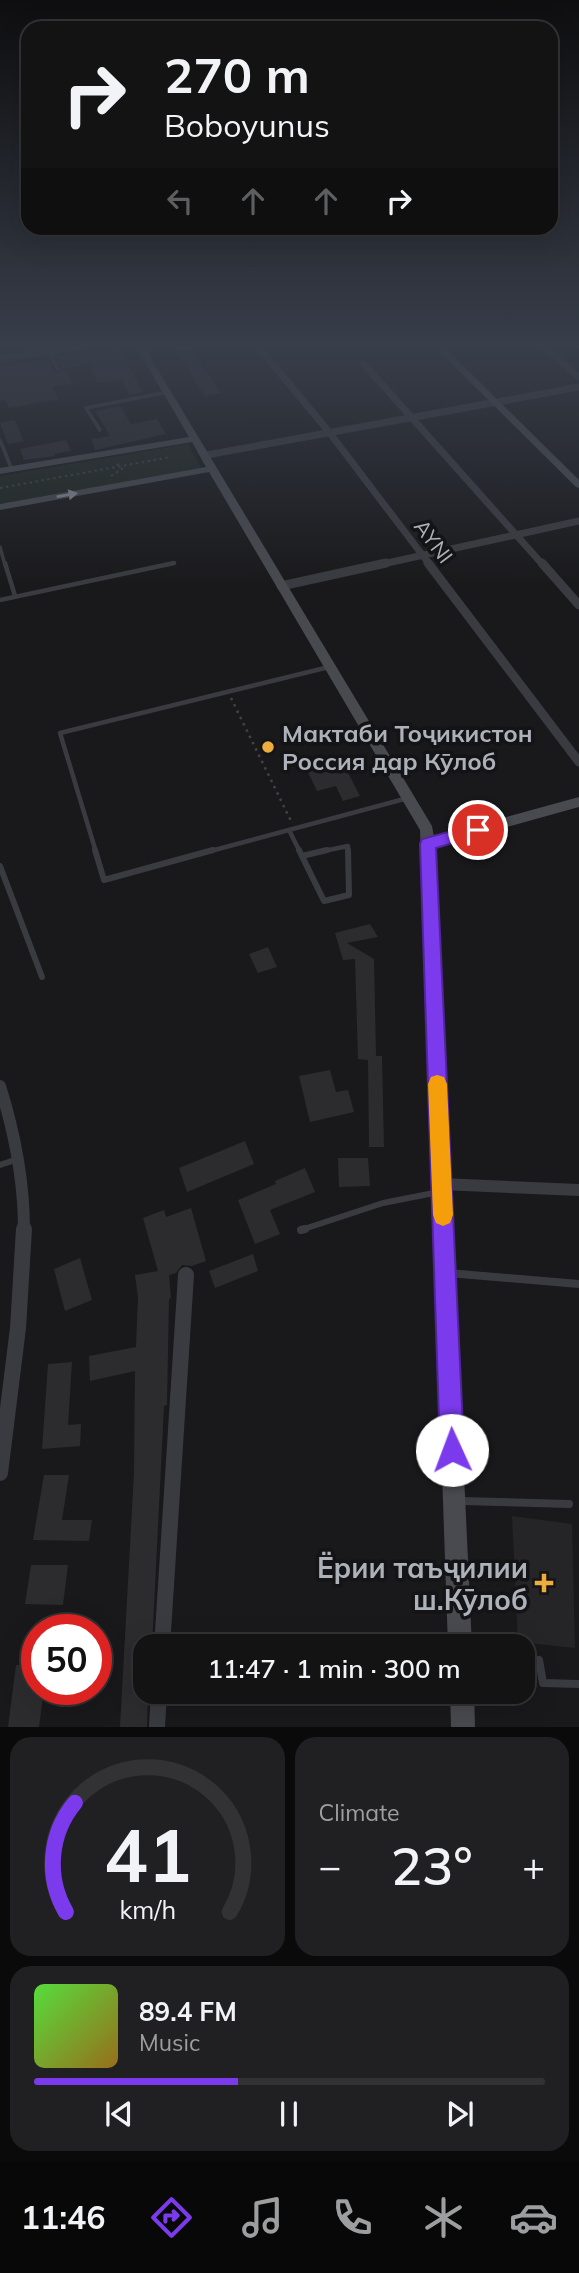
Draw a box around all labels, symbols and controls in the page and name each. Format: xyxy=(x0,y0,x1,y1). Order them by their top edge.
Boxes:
text: 270 m xyxy=(164,44,310,105)
icon: right xyxy=(49,49,140,140)
text: Boboyunus xyxy=(164,105,330,145)
icon: left xyxy=(161,182,199,220)
icon: ahead xyxy=(234,182,272,220)
icon: ahead xyxy=(307,182,345,220)
icon: right xyxy=(380,182,418,220)
one-way arrow xyxy=(56,489,78,500)
street label: AYNI xyxy=(409,514,459,568)
place label: Мактаби Тоҷикистон Россия дар Кӯлоб xyxy=(282,718,533,776)
marker: Мактаби Тоҷикистон Россия дар Кӯлоб xyxy=(260,739,276,755)
pin xyxy=(448,800,508,860)
icon: arrive xyxy=(459,811,497,849)
position arrow xyxy=(415,1413,489,1487)
place label: Ёрии таъҷилии ш.Кӯлоб xyxy=(317,1550,528,1617)
marker: Ёрии таъҷилии ш.Кӯлоб xyxy=(534,1573,554,1593)
speed limit sign: 50 xyxy=(21,1614,112,1705)
text: 11:47 · 1 min · 300 m xyxy=(207,1652,461,1685)
text: Climate xyxy=(319,1798,400,1827)
text: 41 xyxy=(104,1810,191,1901)
text: 23° xyxy=(391,1833,473,1898)
text: − xyxy=(319,1842,341,1890)
text: + xyxy=(522,1842,545,1890)
text: km/h xyxy=(119,1894,176,1925)
text: 89.4 FM xyxy=(139,1995,237,2028)
text: Music xyxy=(139,2028,200,2057)
icon: previous xyxy=(100,2095,138,2133)
icon: pause xyxy=(270,2095,308,2133)
icon: next xyxy=(441,2095,479,2133)
icon: directions xyxy=(147,2193,196,2242)
icon: music xyxy=(238,2193,287,2242)
icon: phone xyxy=(328,2193,377,2242)
icon: climate xyxy=(419,2193,468,2242)
icon: car xyxy=(509,2193,558,2242)
text: 11:46 xyxy=(21,2197,106,2237)

